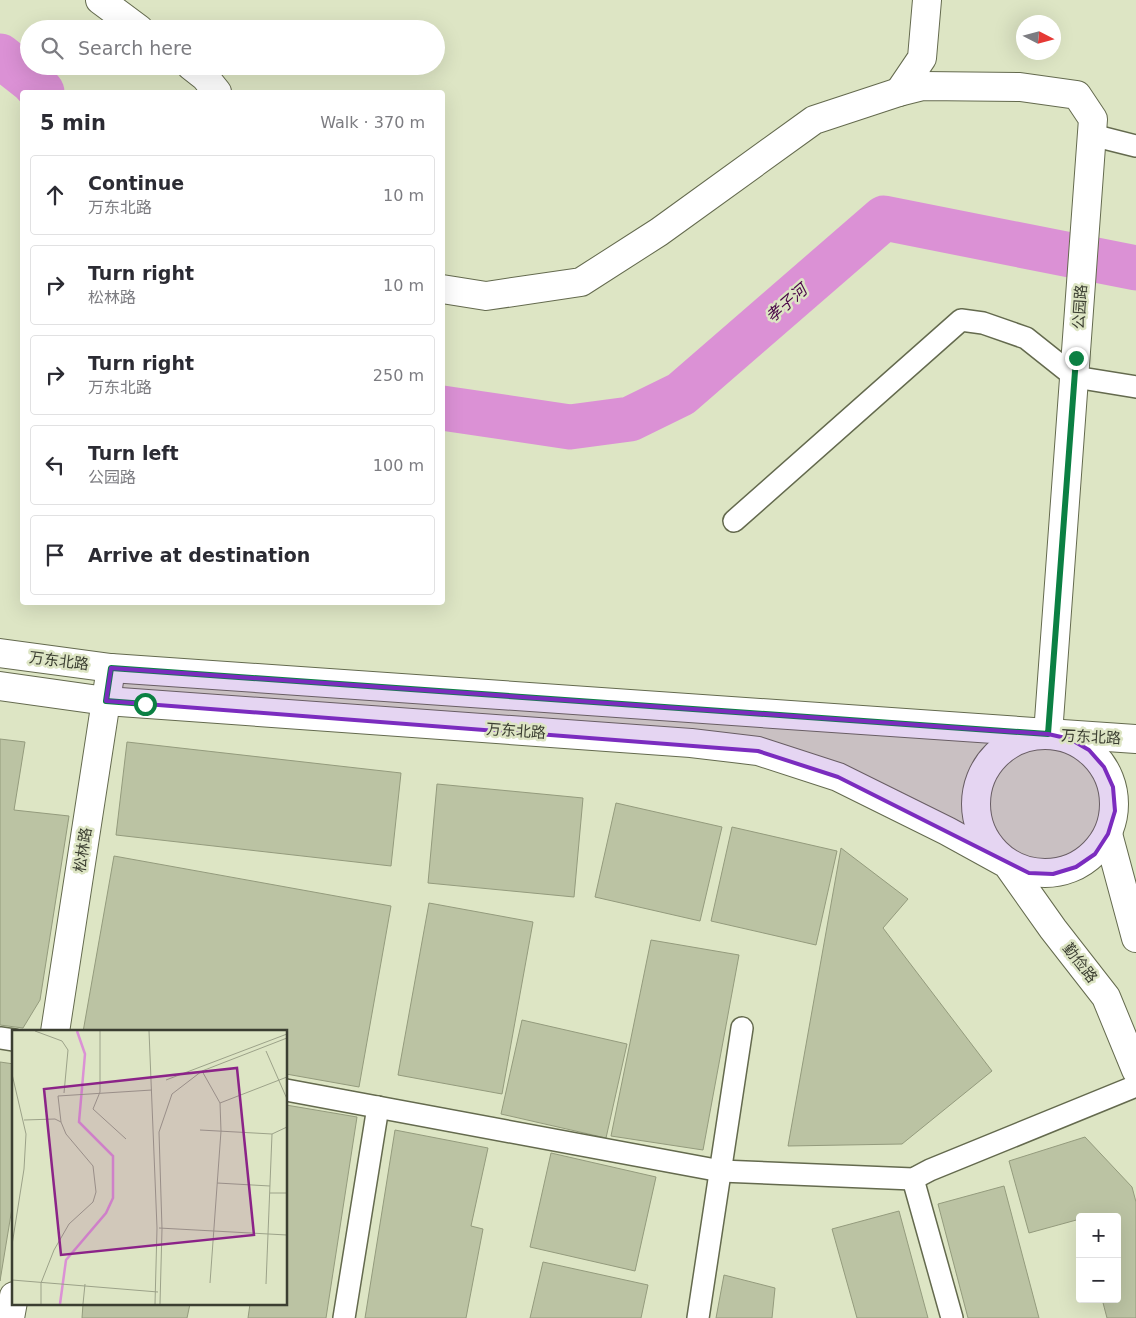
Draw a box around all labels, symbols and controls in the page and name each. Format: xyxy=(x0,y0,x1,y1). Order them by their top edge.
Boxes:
north arrow xyxy=(1016,15,1061,60)
search box xyxy=(20,20,445,75)
icon: search xyxy=(38,34,66,62)
text: Search here xyxy=(78,37,192,59)
text: 5 min xyxy=(40,111,106,135)
text: Walk · 370 m xyxy=(320,113,425,132)
text: Continue xyxy=(88,172,184,194)
icon: ahead xyxy=(41,181,69,209)
text: 10 m xyxy=(383,186,424,205)
text: 万东北路 xyxy=(88,198,152,217)
text: Turn right xyxy=(88,262,194,284)
icon: right xyxy=(41,271,69,299)
text: 10 m xyxy=(383,276,424,295)
water label: 孝子河 xyxy=(762,278,813,326)
street label: 公园路 xyxy=(1069,284,1091,330)
text: 松林路 xyxy=(88,288,136,307)
route end xyxy=(1065,347,1088,370)
text: Turn right xyxy=(88,352,194,374)
icon: right xyxy=(41,361,69,389)
text: 250 m xyxy=(373,366,424,385)
text: 万东北路 xyxy=(88,378,152,397)
text: Turn left xyxy=(88,442,179,464)
icon: left xyxy=(41,451,69,479)
text: 100 m xyxy=(373,456,424,475)
text: 公园路 xyxy=(88,468,136,487)
icon: arrive xyxy=(41,541,69,569)
text: Arrive at destination xyxy=(88,544,310,566)
street label: 万东北路 xyxy=(28,648,90,674)
route start xyxy=(134,693,157,716)
street label: 万东北路 xyxy=(485,720,547,742)
street label: 万东北路 xyxy=(1061,726,1121,748)
street label: 松林路 xyxy=(71,826,95,874)
street label: 勤俭路 xyxy=(1059,940,1101,986)
inset map xyxy=(12,1030,288,1306)
map controls xyxy=(1076,1213,1121,1303)
button: + xyxy=(1076,1213,1121,1258)
button: − xyxy=(1076,1258,1121,1303)

